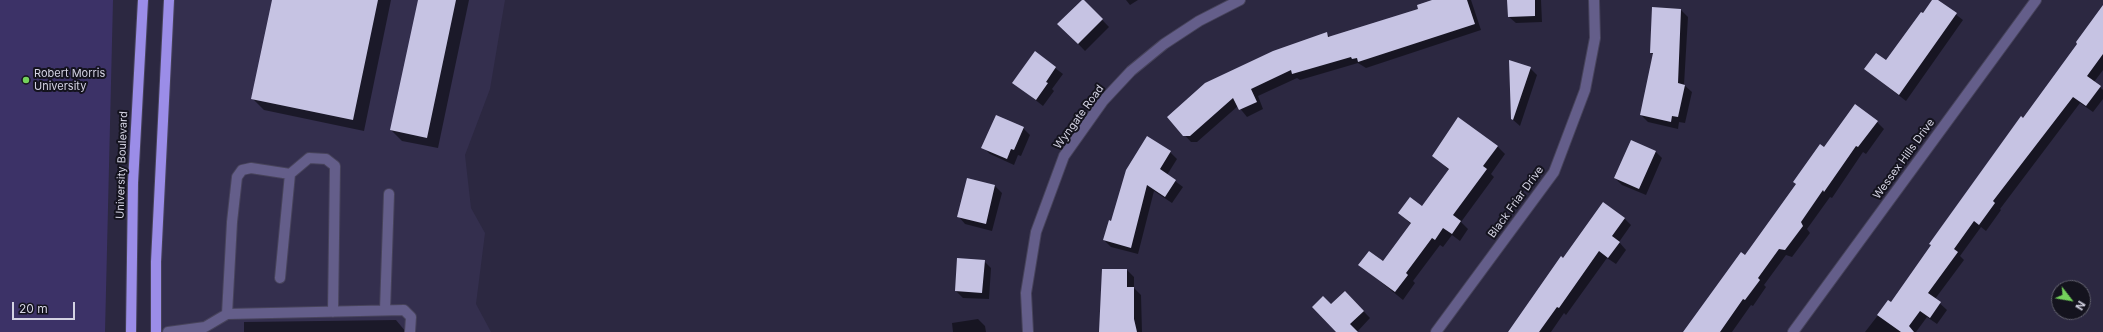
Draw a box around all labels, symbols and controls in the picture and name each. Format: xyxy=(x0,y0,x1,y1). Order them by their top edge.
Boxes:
place label: Robert Morris University xyxy=(34,67,105,93)
marker: Robert Morris University xyxy=(21,75,31,85)
street label: Wyngate Road xyxy=(1051,82,1107,152)
street label: University Boulevard xyxy=(114,111,130,219)
street label: Wessex Hills Drive xyxy=(1870,116,1938,202)
street label: Black Friar Drive xyxy=(1486,164,1546,240)
north arrow xyxy=(2051,280,2091,320)
scale bar xyxy=(14,294,77,320)
text: N xyxy=(2072,298,2089,313)
text: 20 m xyxy=(19,301,48,316)

